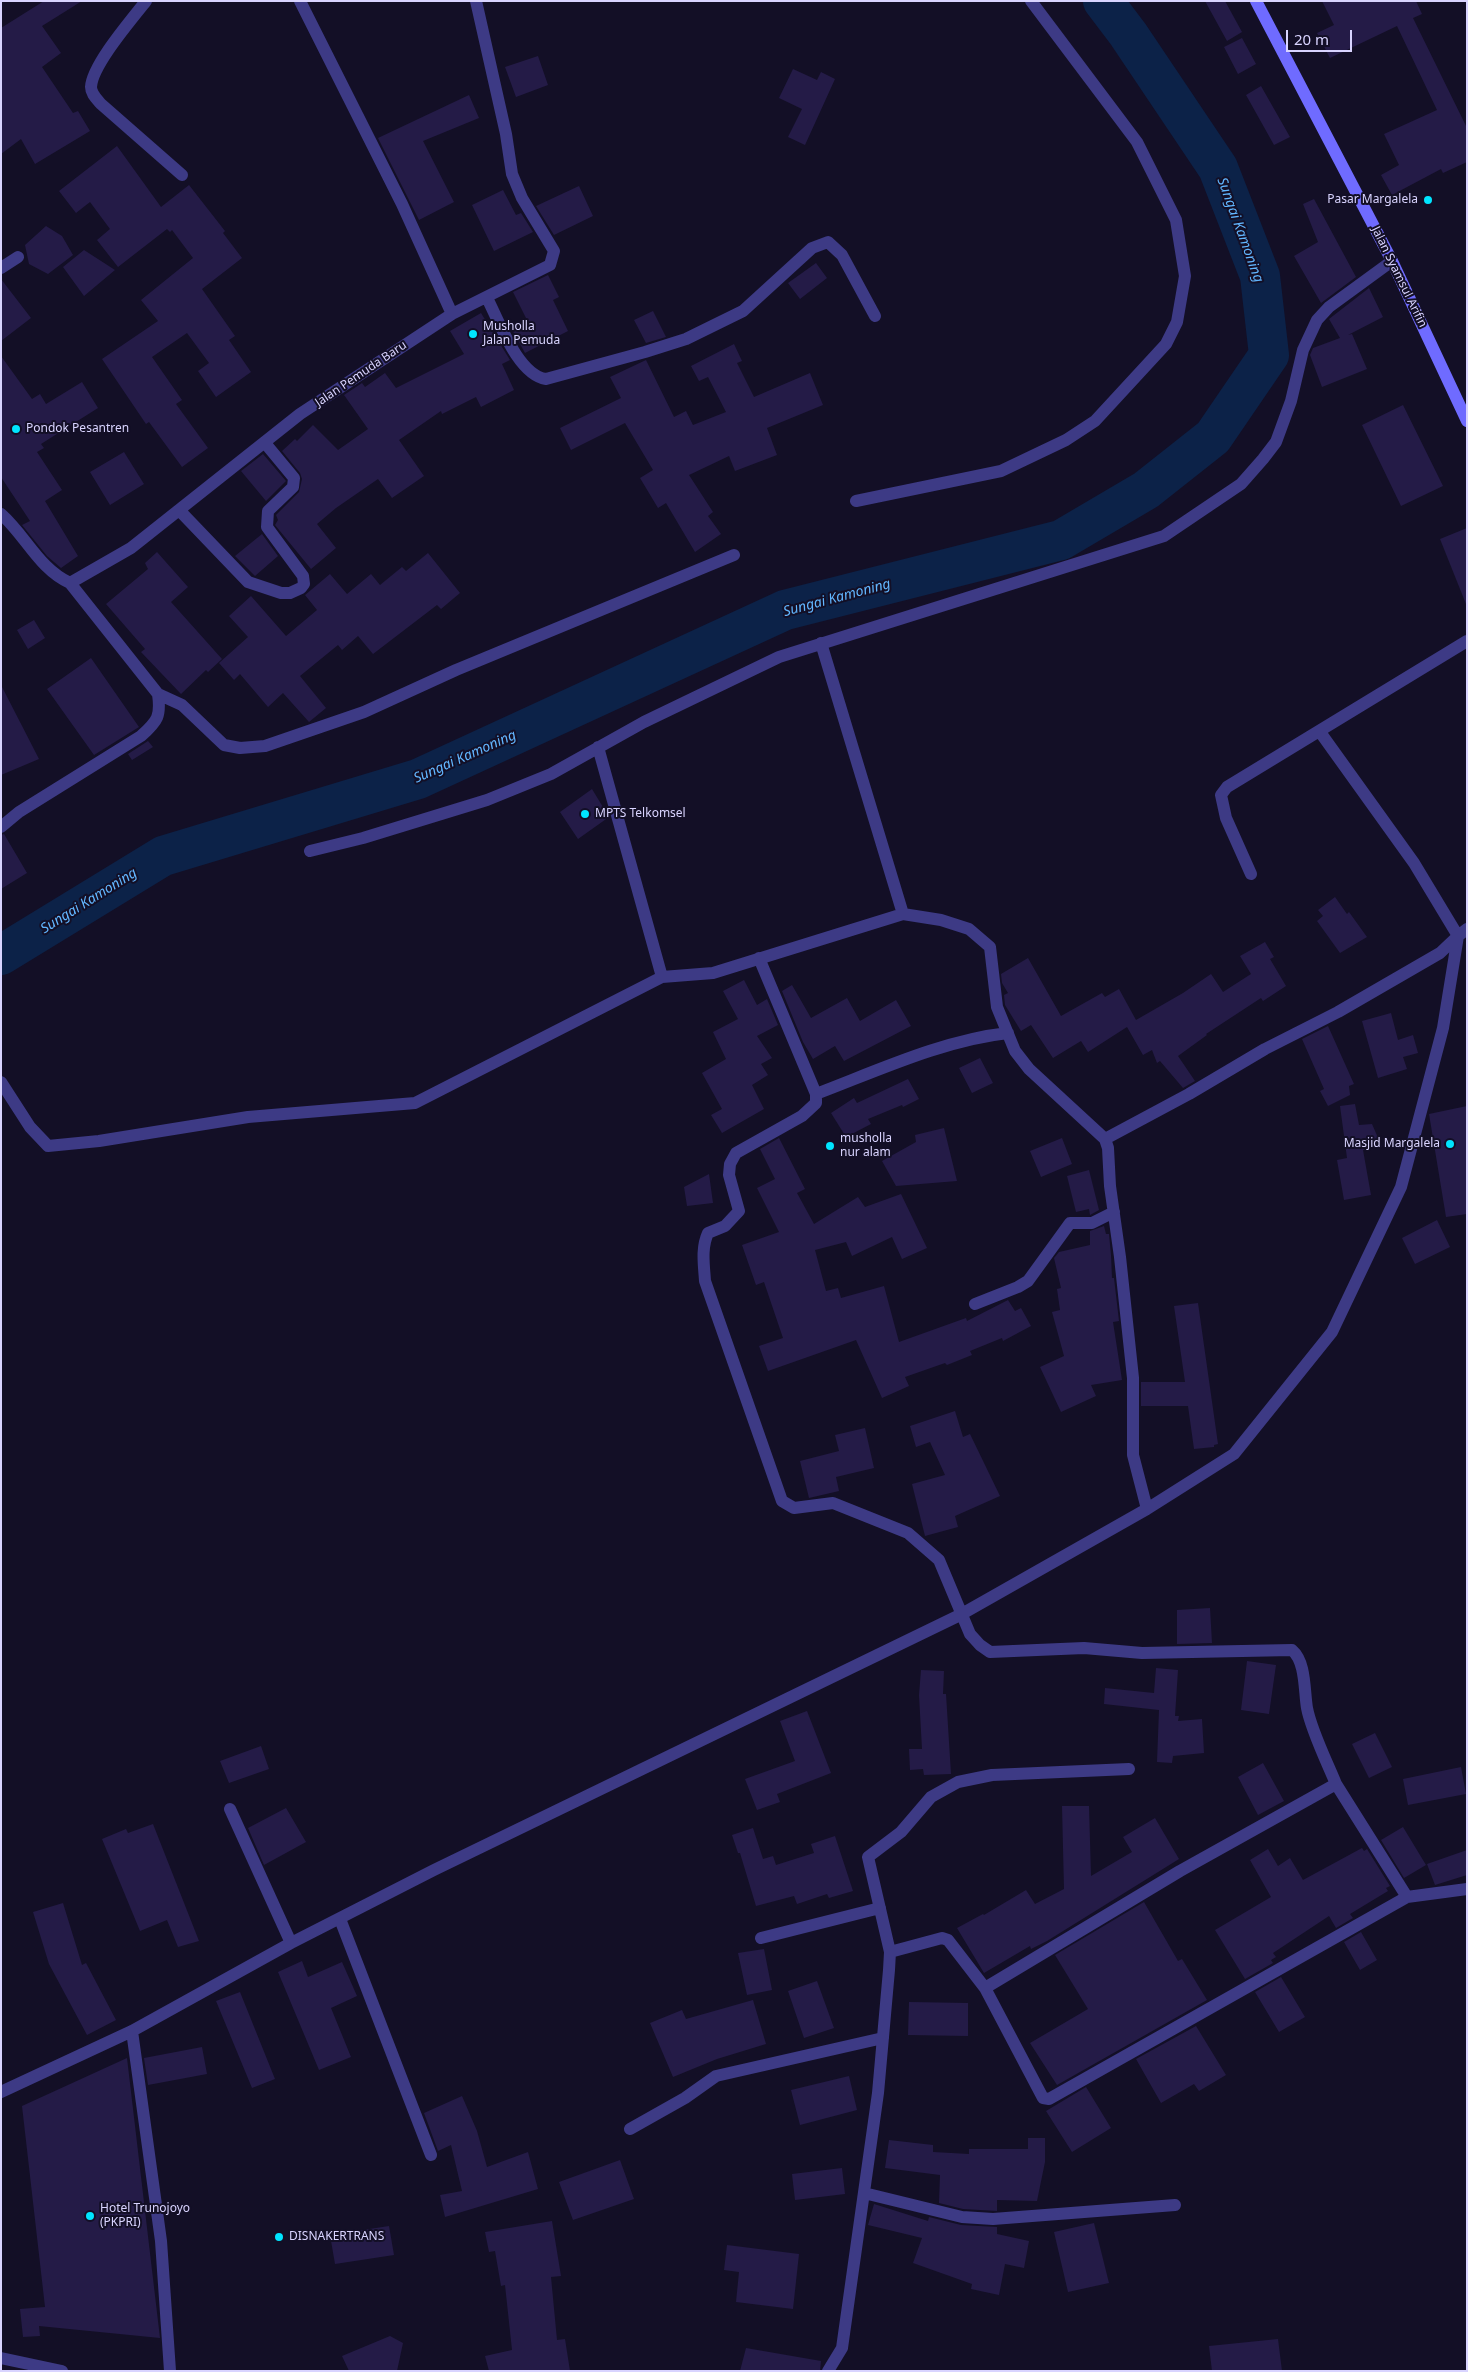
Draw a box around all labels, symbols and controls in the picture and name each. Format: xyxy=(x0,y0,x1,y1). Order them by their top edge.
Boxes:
scale bar xyxy=(1288,20,1354,52)
text: 20 m xyxy=(1294,29,1329,49)
water label: Sungai Kamoning xyxy=(1213,175,1267,285)
place label: Pasar Margalela xyxy=(1327,193,1418,207)
marker: Pasar Margalela xyxy=(1422,194,1434,206)
street label: Jalan Syamsul Arifin xyxy=(1368,224,1430,330)
place label: Musholla Jalan Pemuda xyxy=(483,320,560,348)
marker: Musholla Jalan Pemuda xyxy=(467,328,479,340)
street label: Jalan Pemuda Baru xyxy=(313,338,409,410)
place label: Pondok Pesantren xyxy=(26,422,129,436)
marker: Pondok Pesantren xyxy=(10,423,22,435)
water label: Sungai Kamoning xyxy=(781,576,893,620)
water label: Sungai Kamoning xyxy=(411,727,519,787)
place label: MPTS Telkomsel xyxy=(595,807,686,821)
marker: MPTS Telkomsel xyxy=(579,808,591,820)
water label: Sungai Kamoning xyxy=(38,865,140,937)
place label: musholla nur alam xyxy=(840,1132,892,1160)
place label: Masjid Margalela xyxy=(1344,1137,1440,1151)
marker: Masjid Margalela xyxy=(1444,1138,1456,1150)
marker: musholla nur alam xyxy=(824,1140,836,1152)
place label: Hotel Trunojoyo (PKPRI) xyxy=(100,2202,190,2230)
marker: Hotel Trunojoyo (PKPRI) xyxy=(84,2210,96,2222)
place label: DISNAKERTRANS xyxy=(289,2230,384,2244)
marker: DISNAKERTRANS xyxy=(273,2231,285,2243)

